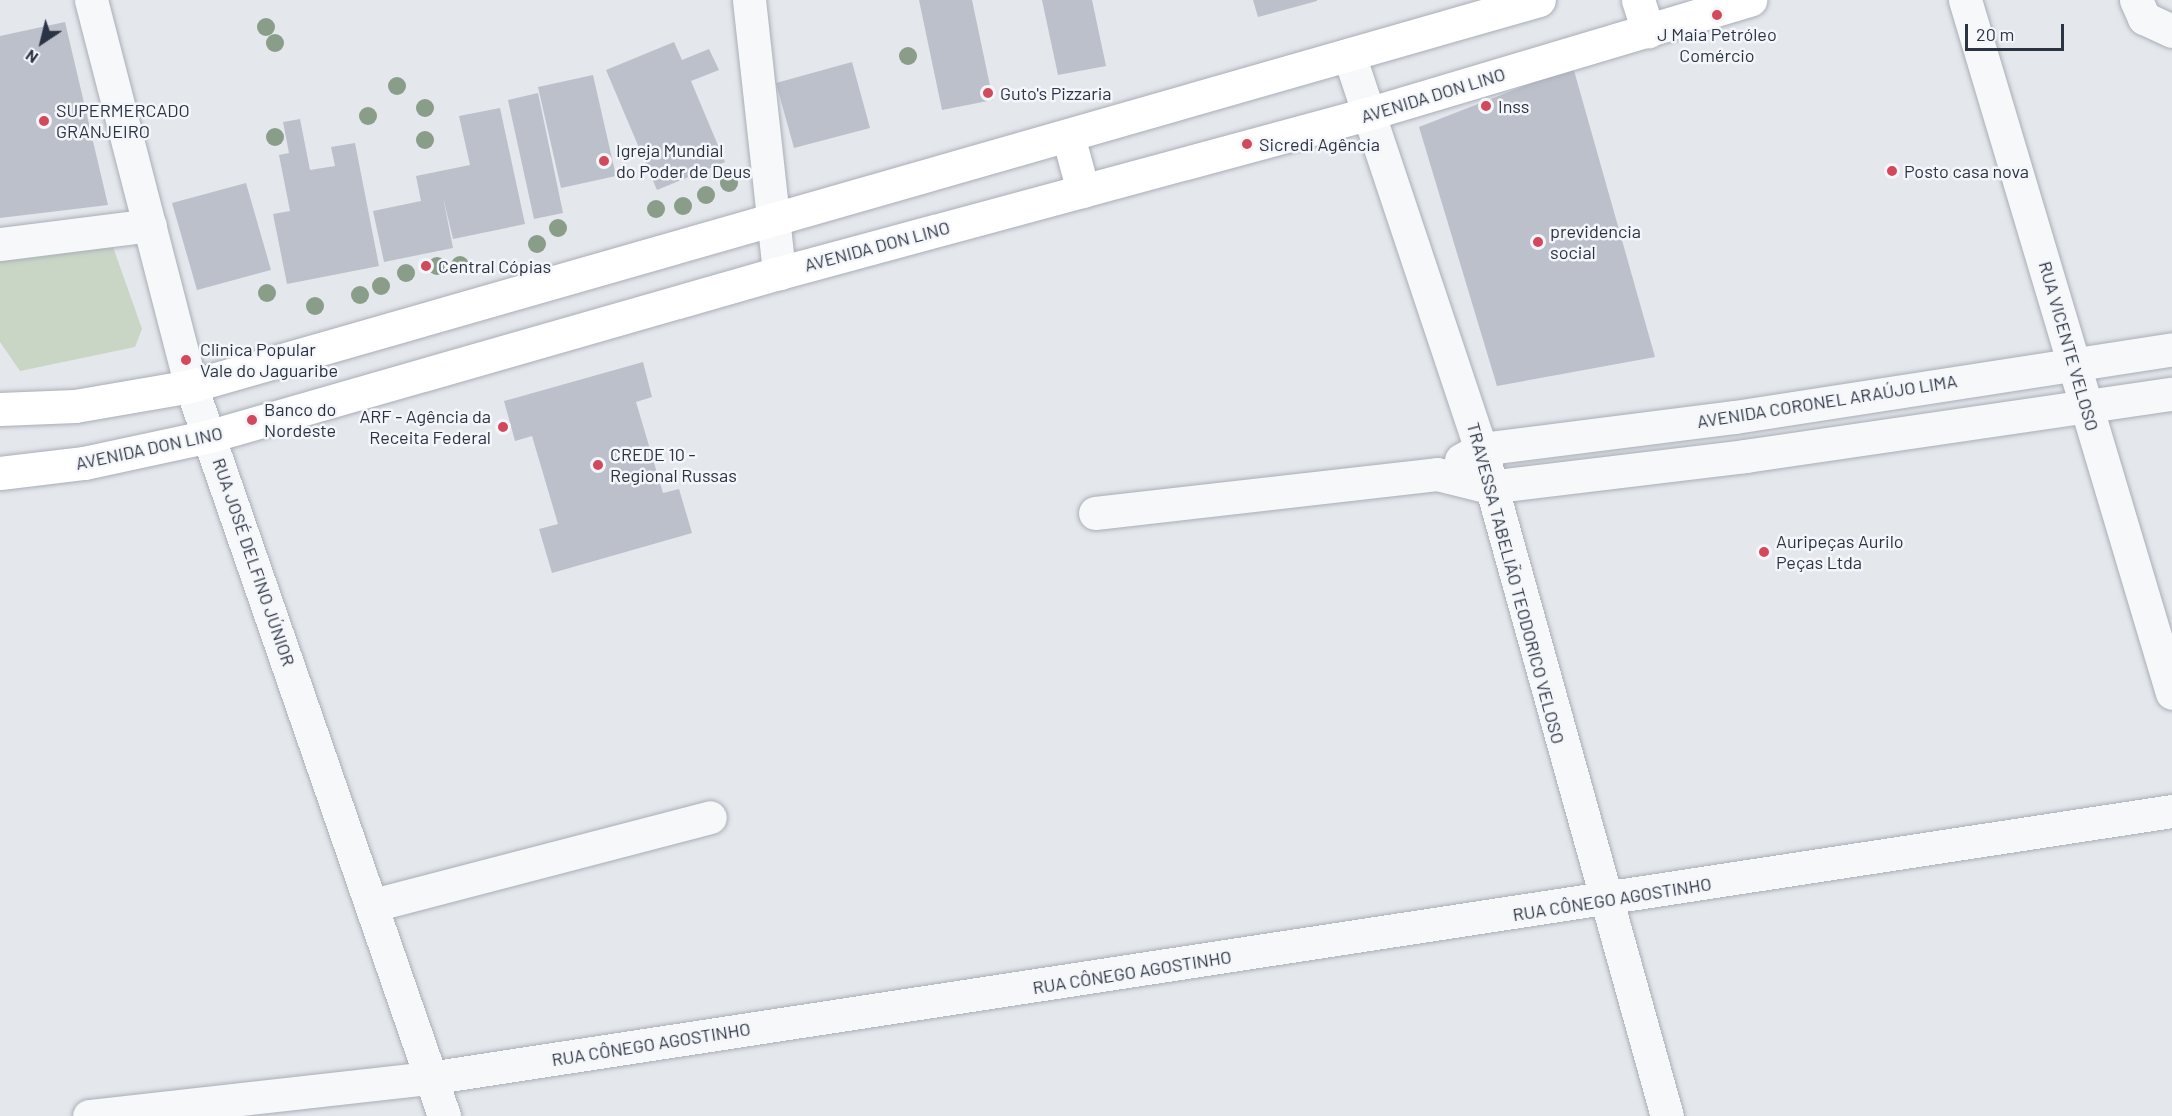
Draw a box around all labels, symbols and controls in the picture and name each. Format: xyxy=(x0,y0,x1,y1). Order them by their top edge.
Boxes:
marker: J Maia Petróleo Comércio xyxy=(1710,8,1724,22)
north arrow xyxy=(12,12,72,72)
scale bar xyxy=(1968,12,2067,50)
text: 20 m xyxy=(1976,23,2014,45)
place label: J Maia Petróleo Comércio xyxy=(1657,24,1777,66)
text: N xyxy=(22,46,41,68)
street label: AVENIDA DON LINO xyxy=(1358,63,1508,127)
place label: Guto's Pizzaria xyxy=(1000,82,1112,104)
marker: Guto's Pizzaria xyxy=(981,86,995,100)
place label: Inss xyxy=(1498,95,1529,117)
marker: Inss xyxy=(1479,99,1493,113)
place label: SUPERMERCADO GRANJEIRO xyxy=(56,100,190,142)
marker: SUPERMERCADO GRANJEIRO xyxy=(37,114,51,128)
place label: Sicredi Agência xyxy=(1259,133,1380,155)
marker: Sicredi Agência xyxy=(1240,137,1254,151)
place label: Igreja Mundial do Poder de Deus xyxy=(616,140,751,182)
marker: Igreja Mundial do Poder de Deus xyxy=(597,154,611,168)
place label: Posto casa nova xyxy=(1904,160,2029,182)
marker: Posto casa nova xyxy=(1885,164,1899,178)
street label: AVENIDA DON LINO xyxy=(802,216,952,276)
place label: previdencia social xyxy=(1550,221,1641,264)
marker: previdencia social xyxy=(1531,235,1545,249)
place label: Central Cópias xyxy=(438,255,551,277)
marker: Central Cópias xyxy=(419,259,433,273)
street label: RUA VICENTE VELOSO xyxy=(2034,259,2104,433)
place label: Clinica Popular Vale do Jaguaribe xyxy=(200,339,338,382)
marker: Clinica Popular Vale do Jaguaribe xyxy=(177,351,195,369)
street label: AVENIDA CORONEL ARAÚJO LIMA xyxy=(1695,370,1959,432)
place label: Banco do Nordeste xyxy=(264,399,336,442)
place label: ARF - Agência da Receita Federal xyxy=(359,406,491,448)
marker: Banco do Nordeste xyxy=(245,413,259,427)
marker: ARF - Agência da Receita Federal xyxy=(496,420,510,434)
street label: TRAVESSA TABELIÃO TEODORICO VELOSO xyxy=(1463,420,1569,746)
street label: AVENIDA DON LINO xyxy=(74,422,224,474)
place label: CREDE 10 - Regional Russas xyxy=(610,444,737,486)
street label: RUA JOSÉ DELFINO JÚNIOR xyxy=(208,455,300,669)
marker: CREDE 10 - Regional Russas xyxy=(591,458,605,472)
place label: Auripeças Aurilo Peças Ltda xyxy=(1776,531,1904,574)
marker: Auripeças Aurilo Peças Ltda xyxy=(1757,545,1771,559)
street label: RUA CÔNEGO AGOSTINHO xyxy=(1511,873,1713,925)
street label: RUA CÔNEGO AGOSTINHO xyxy=(1031,946,1233,998)
street label: RUA CÔNEGO AGOSTINHO xyxy=(550,1018,752,1070)

